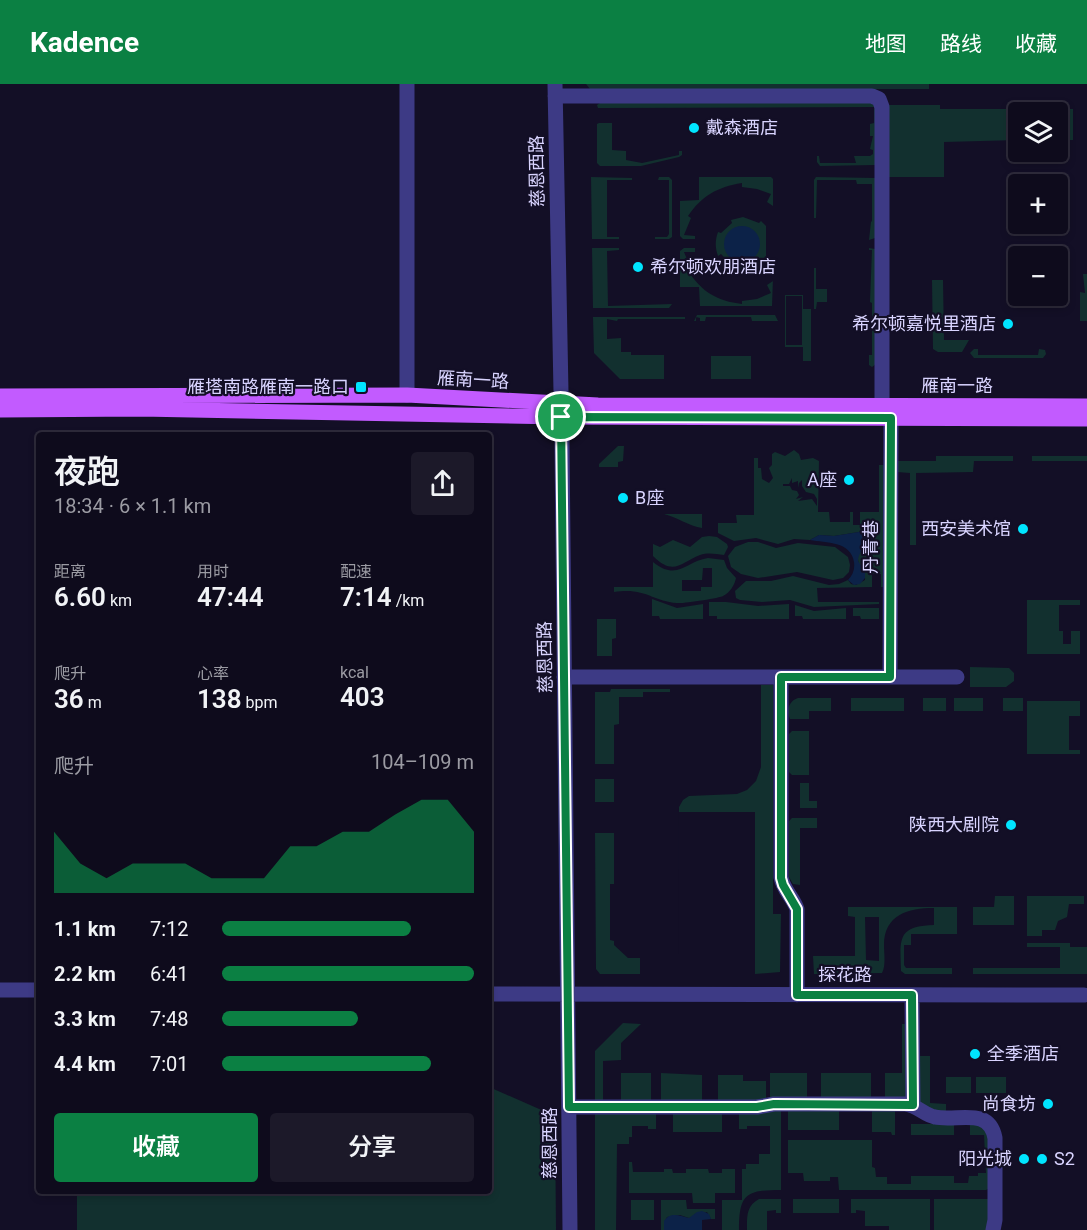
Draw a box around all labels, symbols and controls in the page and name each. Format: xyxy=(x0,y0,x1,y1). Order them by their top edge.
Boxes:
text: Kadence xyxy=(30,26,139,59)
text: 地图 xyxy=(865,32,907,56)
text: 路线 xyxy=(940,32,982,56)
text: 收藏 xyxy=(1015,32,1057,56)
map controls xyxy=(1008,102,1068,306)
button: layers xyxy=(1008,102,1068,162)
place label: 戴森酒店 xyxy=(706,117,778,138)
marker: 戴森酒店 xyxy=(687,121,701,135)
street label: 慈恩西路 xyxy=(525,135,548,207)
button: + xyxy=(1008,174,1068,234)
button: − xyxy=(1008,246,1068,306)
place label: 希尔顿欢朋酒店 xyxy=(650,256,776,277)
marker: 希尔顿欢朋酒店 xyxy=(631,260,645,274)
place label: 希尔顿嘉悦里酒店 xyxy=(852,313,996,334)
marker: 希尔顿嘉悦里酒店 xyxy=(1001,317,1015,331)
street label: 雁南一路 xyxy=(437,367,510,392)
street label: 雁南一路 xyxy=(921,375,993,396)
place label: 雁塔南路雁南一路口 xyxy=(187,376,349,397)
marker: 雁塔南路雁南一路口 xyxy=(354,380,368,394)
pin xyxy=(535,391,586,442)
icon: arrive xyxy=(544,400,577,433)
text: 夜跑 xyxy=(54,452,120,491)
button: share xyxy=(411,452,474,515)
place label: A座 xyxy=(807,469,837,490)
marker: A座 xyxy=(842,473,856,487)
place label: B座 xyxy=(635,487,664,508)
marker: B座 xyxy=(616,491,630,505)
text: 18:34 · 6 × 1.1 km xyxy=(54,494,211,518)
place label: 西安美术馆 xyxy=(921,518,1011,539)
street label: 丹青巷 xyxy=(860,520,881,574)
marker: 西安美术馆 xyxy=(1016,522,1030,536)
text: 距离 xyxy=(54,562,86,581)
text: 用时 xyxy=(197,562,229,581)
text: 配速 xyxy=(340,562,372,581)
text: 6.60 xyxy=(54,582,106,612)
text: 47:44 xyxy=(197,582,264,612)
text: 7:14 xyxy=(340,582,392,612)
text: km xyxy=(106,591,132,610)
text: /km xyxy=(392,591,424,610)
street label: 慈恩西路 xyxy=(533,621,556,693)
text: kcal xyxy=(340,663,369,682)
text: 爬升 xyxy=(54,664,86,683)
text: 心率 xyxy=(197,664,229,683)
text: 403 xyxy=(340,682,385,712)
text: 36 xyxy=(54,684,84,714)
text: 138 xyxy=(197,684,242,714)
text: m xyxy=(84,693,102,712)
text: bpm xyxy=(242,693,278,712)
text: 104–109 m xyxy=(371,750,474,774)
text: 爬升 xyxy=(54,754,94,778)
place label: 陕西大剧院 xyxy=(909,814,999,835)
marker: 陕西大剧院 xyxy=(1004,818,1018,832)
text: 1.1 km xyxy=(54,917,116,941)
text: 7:12 xyxy=(150,917,189,941)
text: 2.2 km xyxy=(54,962,116,986)
text: 6:41 xyxy=(150,962,189,986)
street label: 探花路 xyxy=(818,964,872,985)
text: 3.3 km xyxy=(54,1007,116,1031)
text: 7:48 xyxy=(150,1007,189,1031)
place label: 全季酒店 xyxy=(987,1043,1059,1064)
marker: 全季酒店 xyxy=(968,1047,982,1061)
text: 4.4 km xyxy=(54,1052,116,1076)
text: 7:01 xyxy=(150,1052,189,1076)
place label: 尚食坊 xyxy=(982,1093,1036,1114)
marker: 尚食坊 xyxy=(1041,1097,1055,1111)
street label: 慈恩西路 xyxy=(539,1107,560,1179)
button: 收藏 xyxy=(54,1113,258,1182)
button: 分享 xyxy=(270,1113,474,1182)
place label: 阳光城 xyxy=(958,1148,1012,1169)
place label: S2 xyxy=(1054,1148,1075,1169)
marker: 阳光城 xyxy=(1017,1152,1031,1166)
marker: S2 xyxy=(1035,1152,1049,1166)

